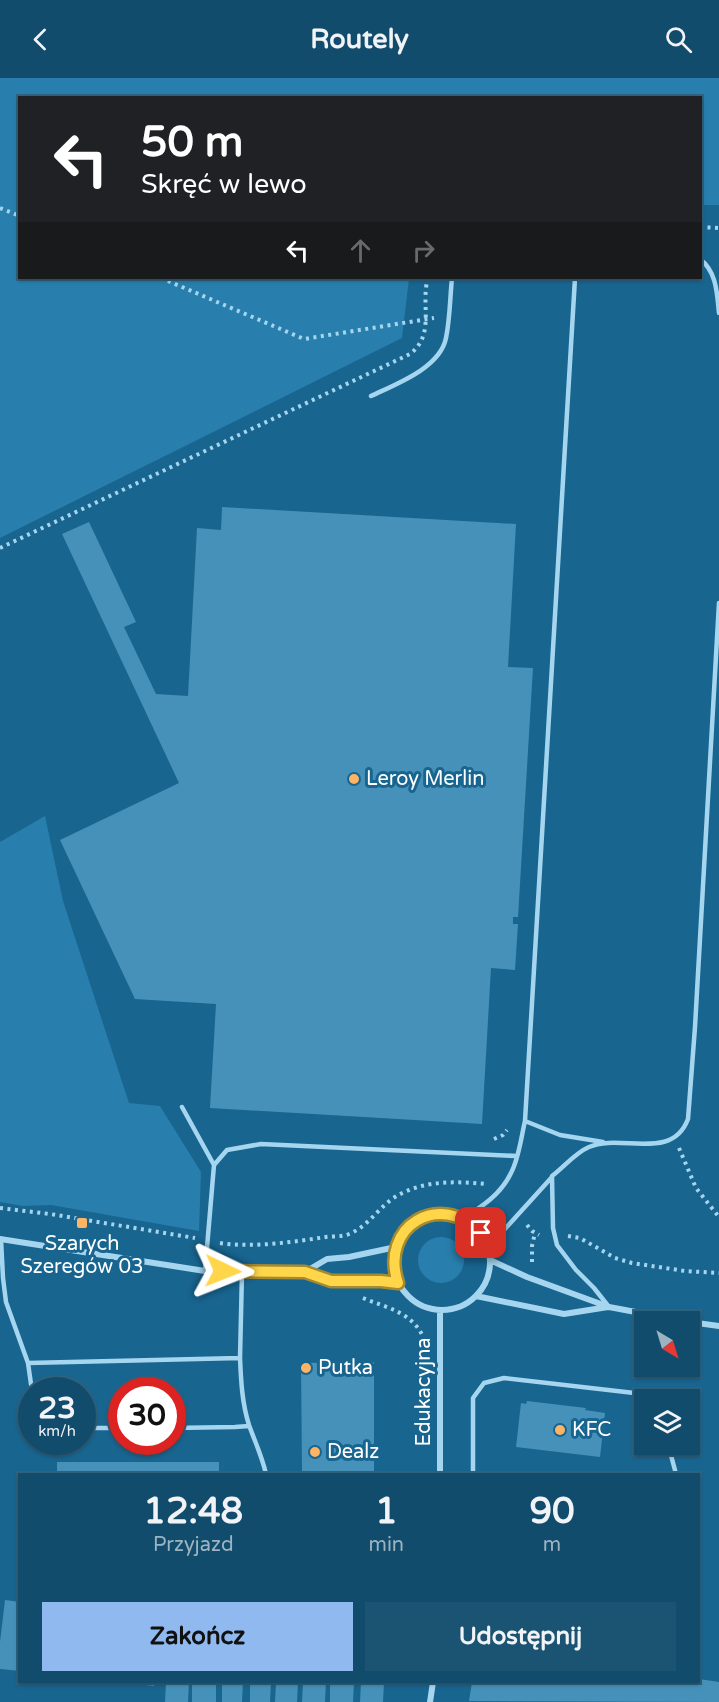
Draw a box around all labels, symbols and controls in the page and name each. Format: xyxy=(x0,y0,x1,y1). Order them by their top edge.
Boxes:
icon: back xyxy=(24,23,57,56)
text: Routely xyxy=(310,23,409,56)
icon: search xyxy=(662,23,695,56)
text: 50 m xyxy=(141,117,243,168)
icon: left xyxy=(42,120,120,198)
text: Skręć w lewo xyxy=(141,168,307,201)
icon: left xyxy=(281,234,314,267)
icon: ahead xyxy=(344,234,377,267)
icon: right xyxy=(407,234,440,267)
place label: Leroy Merlin xyxy=(366,767,484,791)
marker: Leroy Merlin xyxy=(347,772,361,786)
pin xyxy=(455,1207,506,1258)
marker: Szarych Szeregów 03 xyxy=(75,1216,89,1230)
icon: arrive xyxy=(464,1216,497,1249)
place label: Szarych Szeregów 03 xyxy=(20,1232,144,1279)
position arrow xyxy=(191,1239,255,1303)
north arrow xyxy=(634,1311,700,1377)
map controls xyxy=(634,1311,700,1455)
street label: Edukacyjna xyxy=(412,1337,436,1447)
place label: Putka xyxy=(318,1356,373,1380)
marker: Putka xyxy=(299,1361,313,1375)
speed limit sign: 30 xyxy=(108,1377,186,1455)
button: layers xyxy=(634,1389,700,1455)
text: 23 xyxy=(38,1390,76,1427)
place label: KFC xyxy=(572,1418,611,1442)
text: km/h xyxy=(38,1422,76,1440)
marker: KFC xyxy=(553,1423,567,1437)
place label: Dealz xyxy=(327,1440,379,1464)
marker: Dealz xyxy=(308,1445,322,1459)
text: 12:48 xyxy=(143,1490,243,1533)
text: 1 xyxy=(375,1490,398,1533)
text: 90 xyxy=(529,1490,575,1533)
text: Przyjazd xyxy=(153,1533,234,1557)
text: min xyxy=(369,1533,404,1557)
text: m xyxy=(543,1533,561,1557)
button: Zakończ xyxy=(42,1602,353,1671)
button: Udostępnij xyxy=(365,1602,676,1671)

